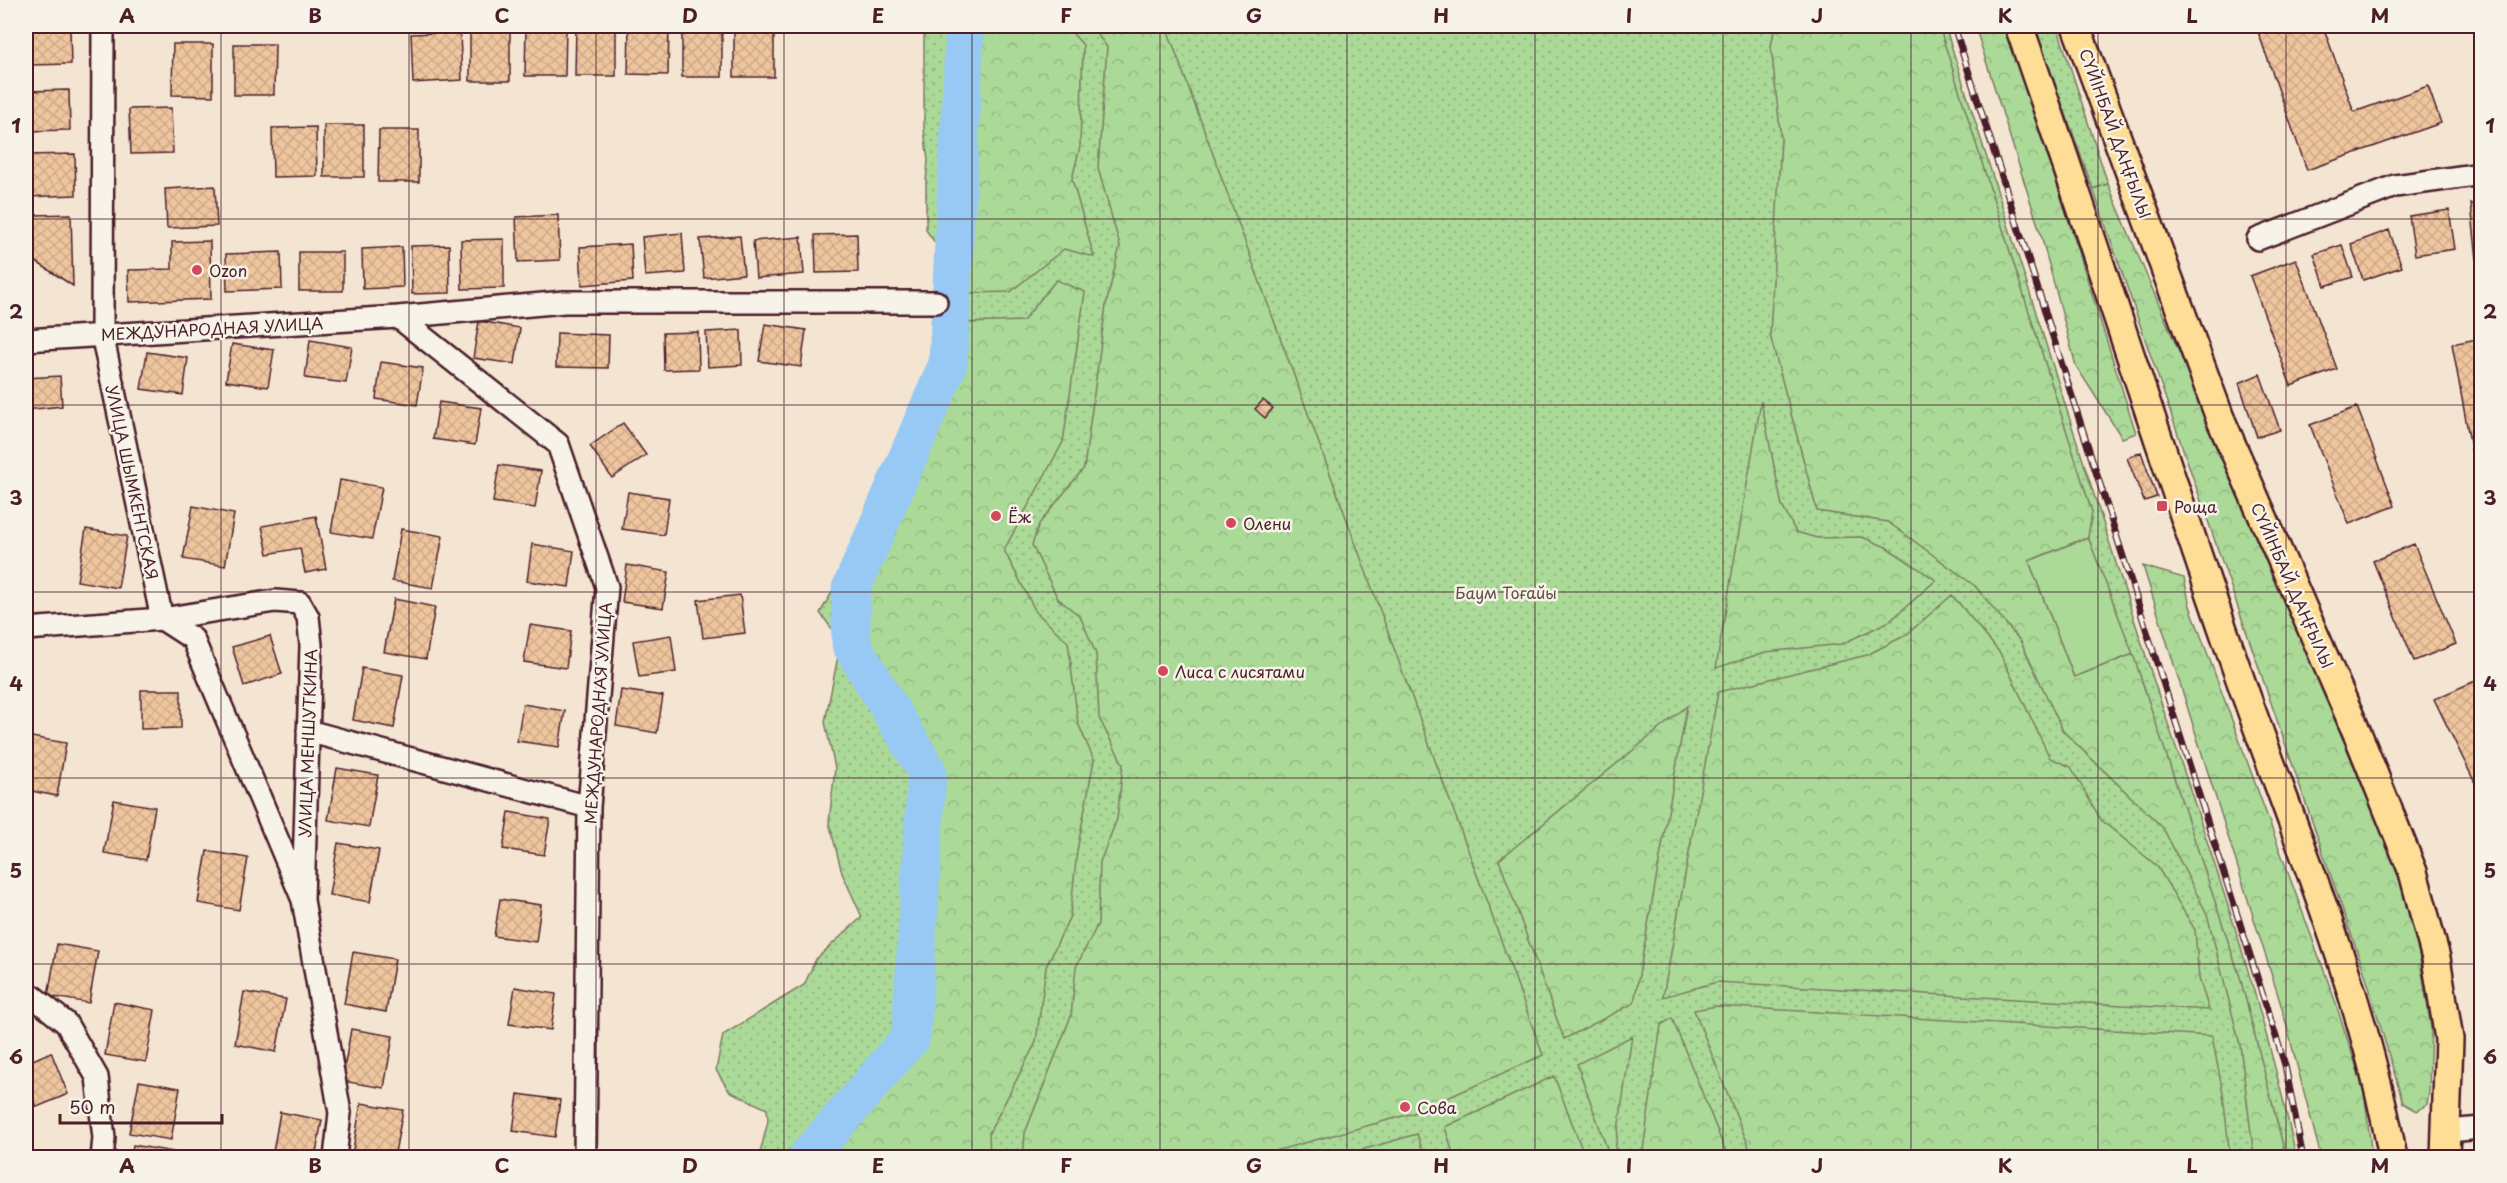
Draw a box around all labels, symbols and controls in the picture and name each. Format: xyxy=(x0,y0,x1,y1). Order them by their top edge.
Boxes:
text: A xyxy=(119,0,135,30)
text: B xyxy=(308,0,322,30)
text: C xyxy=(494,0,510,30)
text: D xyxy=(682,0,698,30)
text: E xyxy=(872,0,884,30)
text: F xyxy=(1060,0,1072,30)
text: G xyxy=(1246,0,1262,30)
text: H xyxy=(1433,0,1449,30)
text: I xyxy=(1626,0,1632,30)
text: J xyxy=(1811,0,1823,30)
text: K xyxy=(1998,0,2013,30)
text: L xyxy=(2186,0,2198,30)
text: M xyxy=(2371,0,2389,30)
street label: СҮЙІНБАЙ ДАҢҒЫЛЫ xyxy=(2074,45,2158,221)
text: 1 xyxy=(11,110,21,140)
text: 1 xyxy=(2485,110,2495,140)
place label: Ozon xyxy=(209,258,247,282)
marker: Ozon xyxy=(190,263,204,277)
text: 2 xyxy=(9,296,23,326)
text: 2 xyxy=(2483,296,2497,326)
street label: МЕЖДУНАРОДНАЯ УЛИЦА xyxy=(100,310,324,346)
street label: УЛИЦА ШЫМКЕНТСКАЯ xyxy=(101,382,165,582)
text: 3 xyxy=(9,482,23,512)
text: 3 xyxy=(2483,482,2497,512)
place label: Роща xyxy=(2174,494,2217,518)
street label: СҮЙІНБАЙ ДАҢҒЫЛЫ xyxy=(2246,498,2340,672)
marker: Роща xyxy=(2155,499,2169,513)
place label: Ёж xyxy=(1008,504,1032,528)
marker: Ёж xyxy=(989,509,1003,523)
place label: Олени xyxy=(1243,511,1291,535)
marker: Олени xyxy=(1224,516,1238,530)
park label: Баум Тоғайы xyxy=(1455,580,1557,604)
street label: МЕЖДУНАРОДНАЯ УЛИЦА xyxy=(577,601,617,825)
street label: УЛИЦА МЕНШУТКИНА xyxy=(292,648,322,838)
place label: Лиса с лисятами xyxy=(1175,659,1305,683)
marker: Лиса с лисятами xyxy=(1156,664,1170,678)
text: 4 xyxy=(9,668,23,698)
text: 4 xyxy=(2483,668,2497,698)
text: 5 xyxy=(10,855,22,885)
text: 5 xyxy=(2484,855,2496,885)
text: 6 xyxy=(9,1041,23,1071)
text: 6 xyxy=(2483,1041,2497,1071)
scale bar xyxy=(60,1087,222,1125)
text: 50 m xyxy=(69,1093,116,1120)
place label: Сова xyxy=(1417,1095,1457,1119)
marker: Сова xyxy=(1398,1100,1412,1114)
text: A xyxy=(119,1150,135,1180)
text: B xyxy=(308,1150,322,1180)
text: C xyxy=(494,1150,510,1180)
text: D xyxy=(682,1150,698,1180)
text: E xyxy=(872,1150,884,1180)
text: F xyxy=(1060,1150,1072,1180)
text: G xyxy=(1246,1150,1262,1180)
text: H xyxy=(1433,1150,1449,1180)
text: I xyxy=(1626,1150,1632,1180)
text: J xyxy=(1811,1150,1823,1180)
text: K xyxy=(1998,1150,2013,1180)
text: L xyxy=(2186,1150,2198,1180)
text: M xyxy=(2371,1150,2389,1180)

